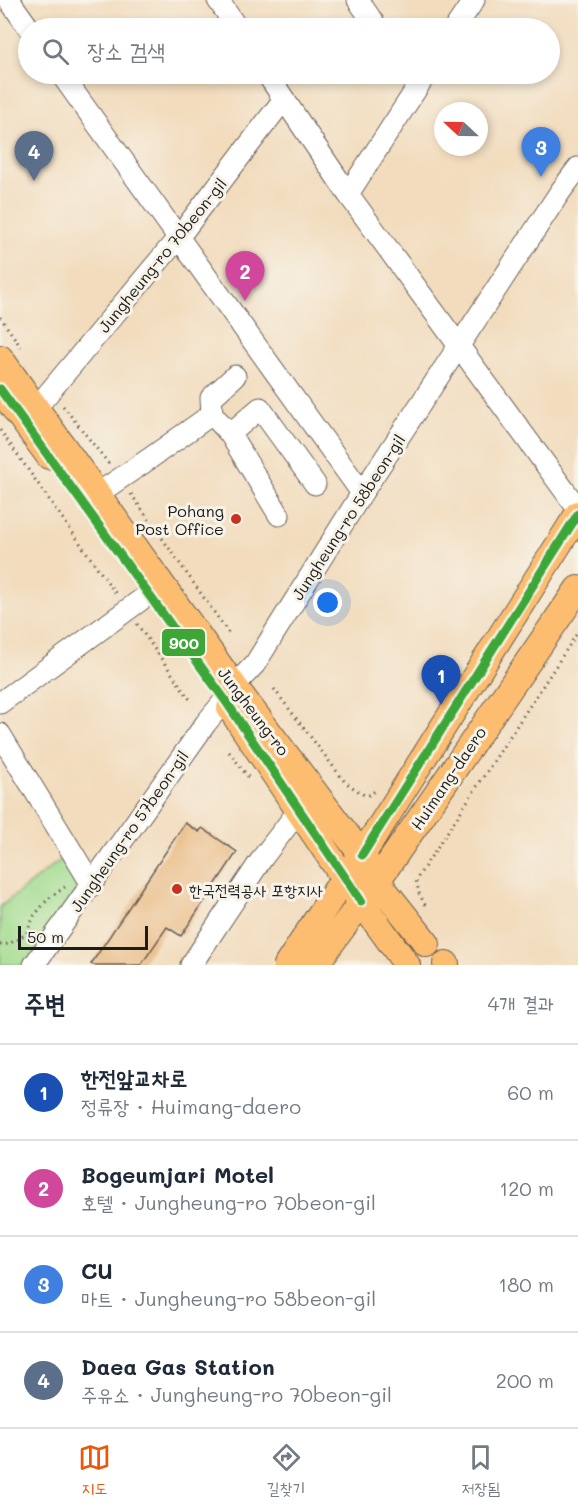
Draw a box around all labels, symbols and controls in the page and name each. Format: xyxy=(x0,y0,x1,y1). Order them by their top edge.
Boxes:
search box xyxy=(18,18,560,84)
icon: search xyxy=(39,35,72,68)
text: 장소 검색 xyxy=(87,36,165,65)
north arrow xyxy=(434,102,488,156)
pin: 3 xyxy=(522,128,560,177)
pin: 4 xyxy=(15,132,54,181)
street label: Jungheung-ro 70beon-gil xyxy=(93,173,231,337)
pin: 2 xyxy=(226,252,264,301)
street label: Jungheung-ro 58beon-gil xyxy=(287,430,409,604)
place label: Pohang Post Office xyxy=(135,500,224,539)
marker: Pohang Post Office xyxy=(229,512,243,526)
your location xyxy=(313,588,342,617)
line badge: 900 xyxy=(161,628,206,657)
text: 900 xyxy=(169,632,199,653)
pin: 1 xyxy=(422,656,460,705)
street label: Jungheung-ro xyxy=(214,662,294,760)
street label: Huimang-daero xyxy=(406,722,490,834)
street label: Jungheung-ro 57beon-gil xyxy=(65,746,193,916)
place label: 한국전력공사 포항지사 xyxy=(189,879,323,900)
marker: 한국전력공사 포항지사 xyxy=(170,882,184,896)
scale bar xyxy=(18,923,148,950)
text: 50 m xyxy=(27,926,64,947)
text: 주변 xyxy=(24,986,66,1020)
text: 4개 결과 xyxy=(488,990,554,1016)
text: 한전앞교차로 xyxy=(81,1063,187,1092)
text: 1 xyxy=(39,1079,48,1105)
text: 60 m xyxy=(507,1079,554,1105)
text: 정류장 · Huimang-daero xyxy=(81,1093,301,1119)
text: Bogeumjari Motel xyxy=(81,1160,274,1189)
text: 2 xyxy=(38,1175,49,1201)
text: 120 m xyxy=(499,1175,554,1201)
text: 호텔 · Jungheung-ro 70beon-gil xyxy=(81,1189,376,1215)
text: CU xyxy=(81,1256,113,1285)
text: 3 xyxy=(38,1271,50,1297)
text: 180 m xyxy=(498,1271,554,1297)
text: 마트 · Jungheung-ro 58beon-gil xyxy=(81,1285,376,1311)
text: Daea Gas Station xyxy=(81,1352,275,1381)
text: 4 xyxy=(37,1367,50,1393)
text: 200 m xyxy=(496,1367,554,1393)
text: 주유소 · Jungheung-ro 70beon-gil xyxy=(81,1381,392,1407)
tab: 지도 xyxy=(78,1441,111,1499)
tab: 길찾기 xyxy=(267,1441,305,1499)
tab: 저장됨 xyxy=(461,1441,500,1499)

